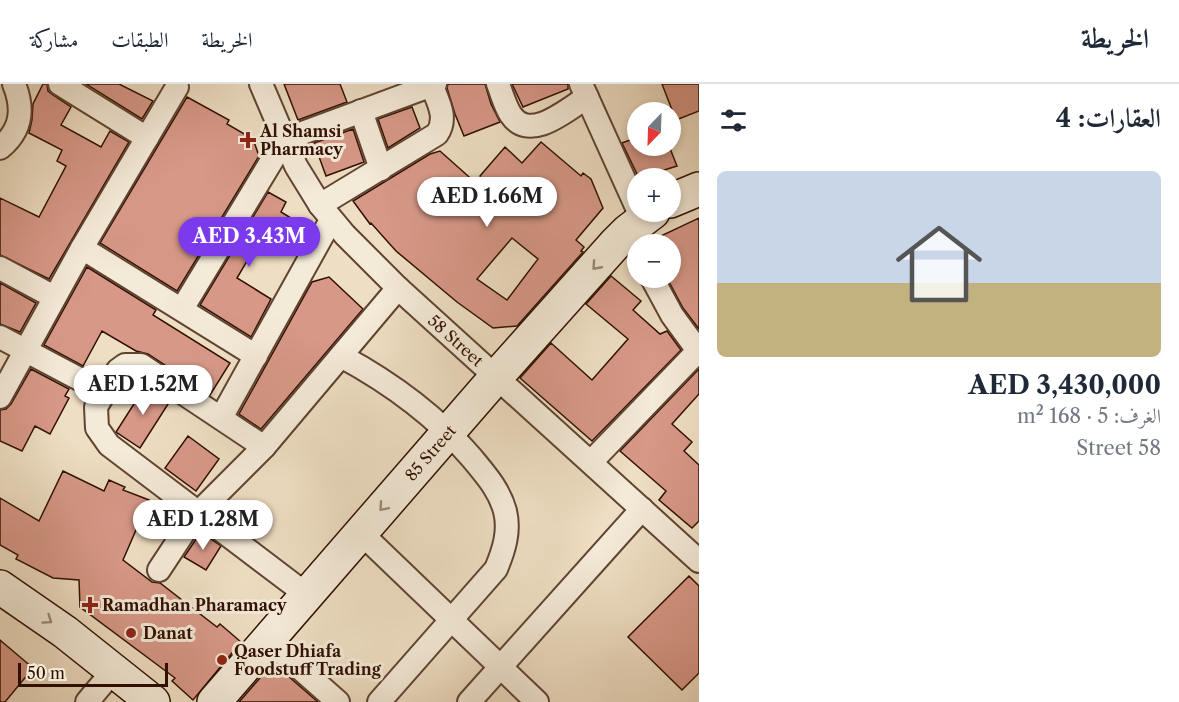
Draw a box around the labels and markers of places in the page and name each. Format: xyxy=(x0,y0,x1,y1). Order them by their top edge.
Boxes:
place label: Al Shamsi Pharmacy xyxy=(259,121,344,159)
marker: Al Shamsi Pharmacy xyxy=(241,133,255,147)
pin: AED 1.66M xyxy=(418,177,556,228)
pin: AED 3.43M xyxy=(180,217,318,268)
pin: AED 1.52M xyxy=(74,365,212,416)
pin: AED 1.28M xyxy=(134,500,272,551)
place label: Ramadhan Pharamacy xyxy=(102,595,288,615)
marker: Ramadhan Pharamacy xyxy=(83,598,97,612)
place label: Danat xyxy=(143,623,193,643)
marker: Danat xyxy=(124,626,138,640)
place label: Qaser Dhiafa Foodstuff Trading xyxy=(234,641,382,679)
marker: Qaser Dhiafa Foodstuff Trading xyxy=(215,653,229,667)

